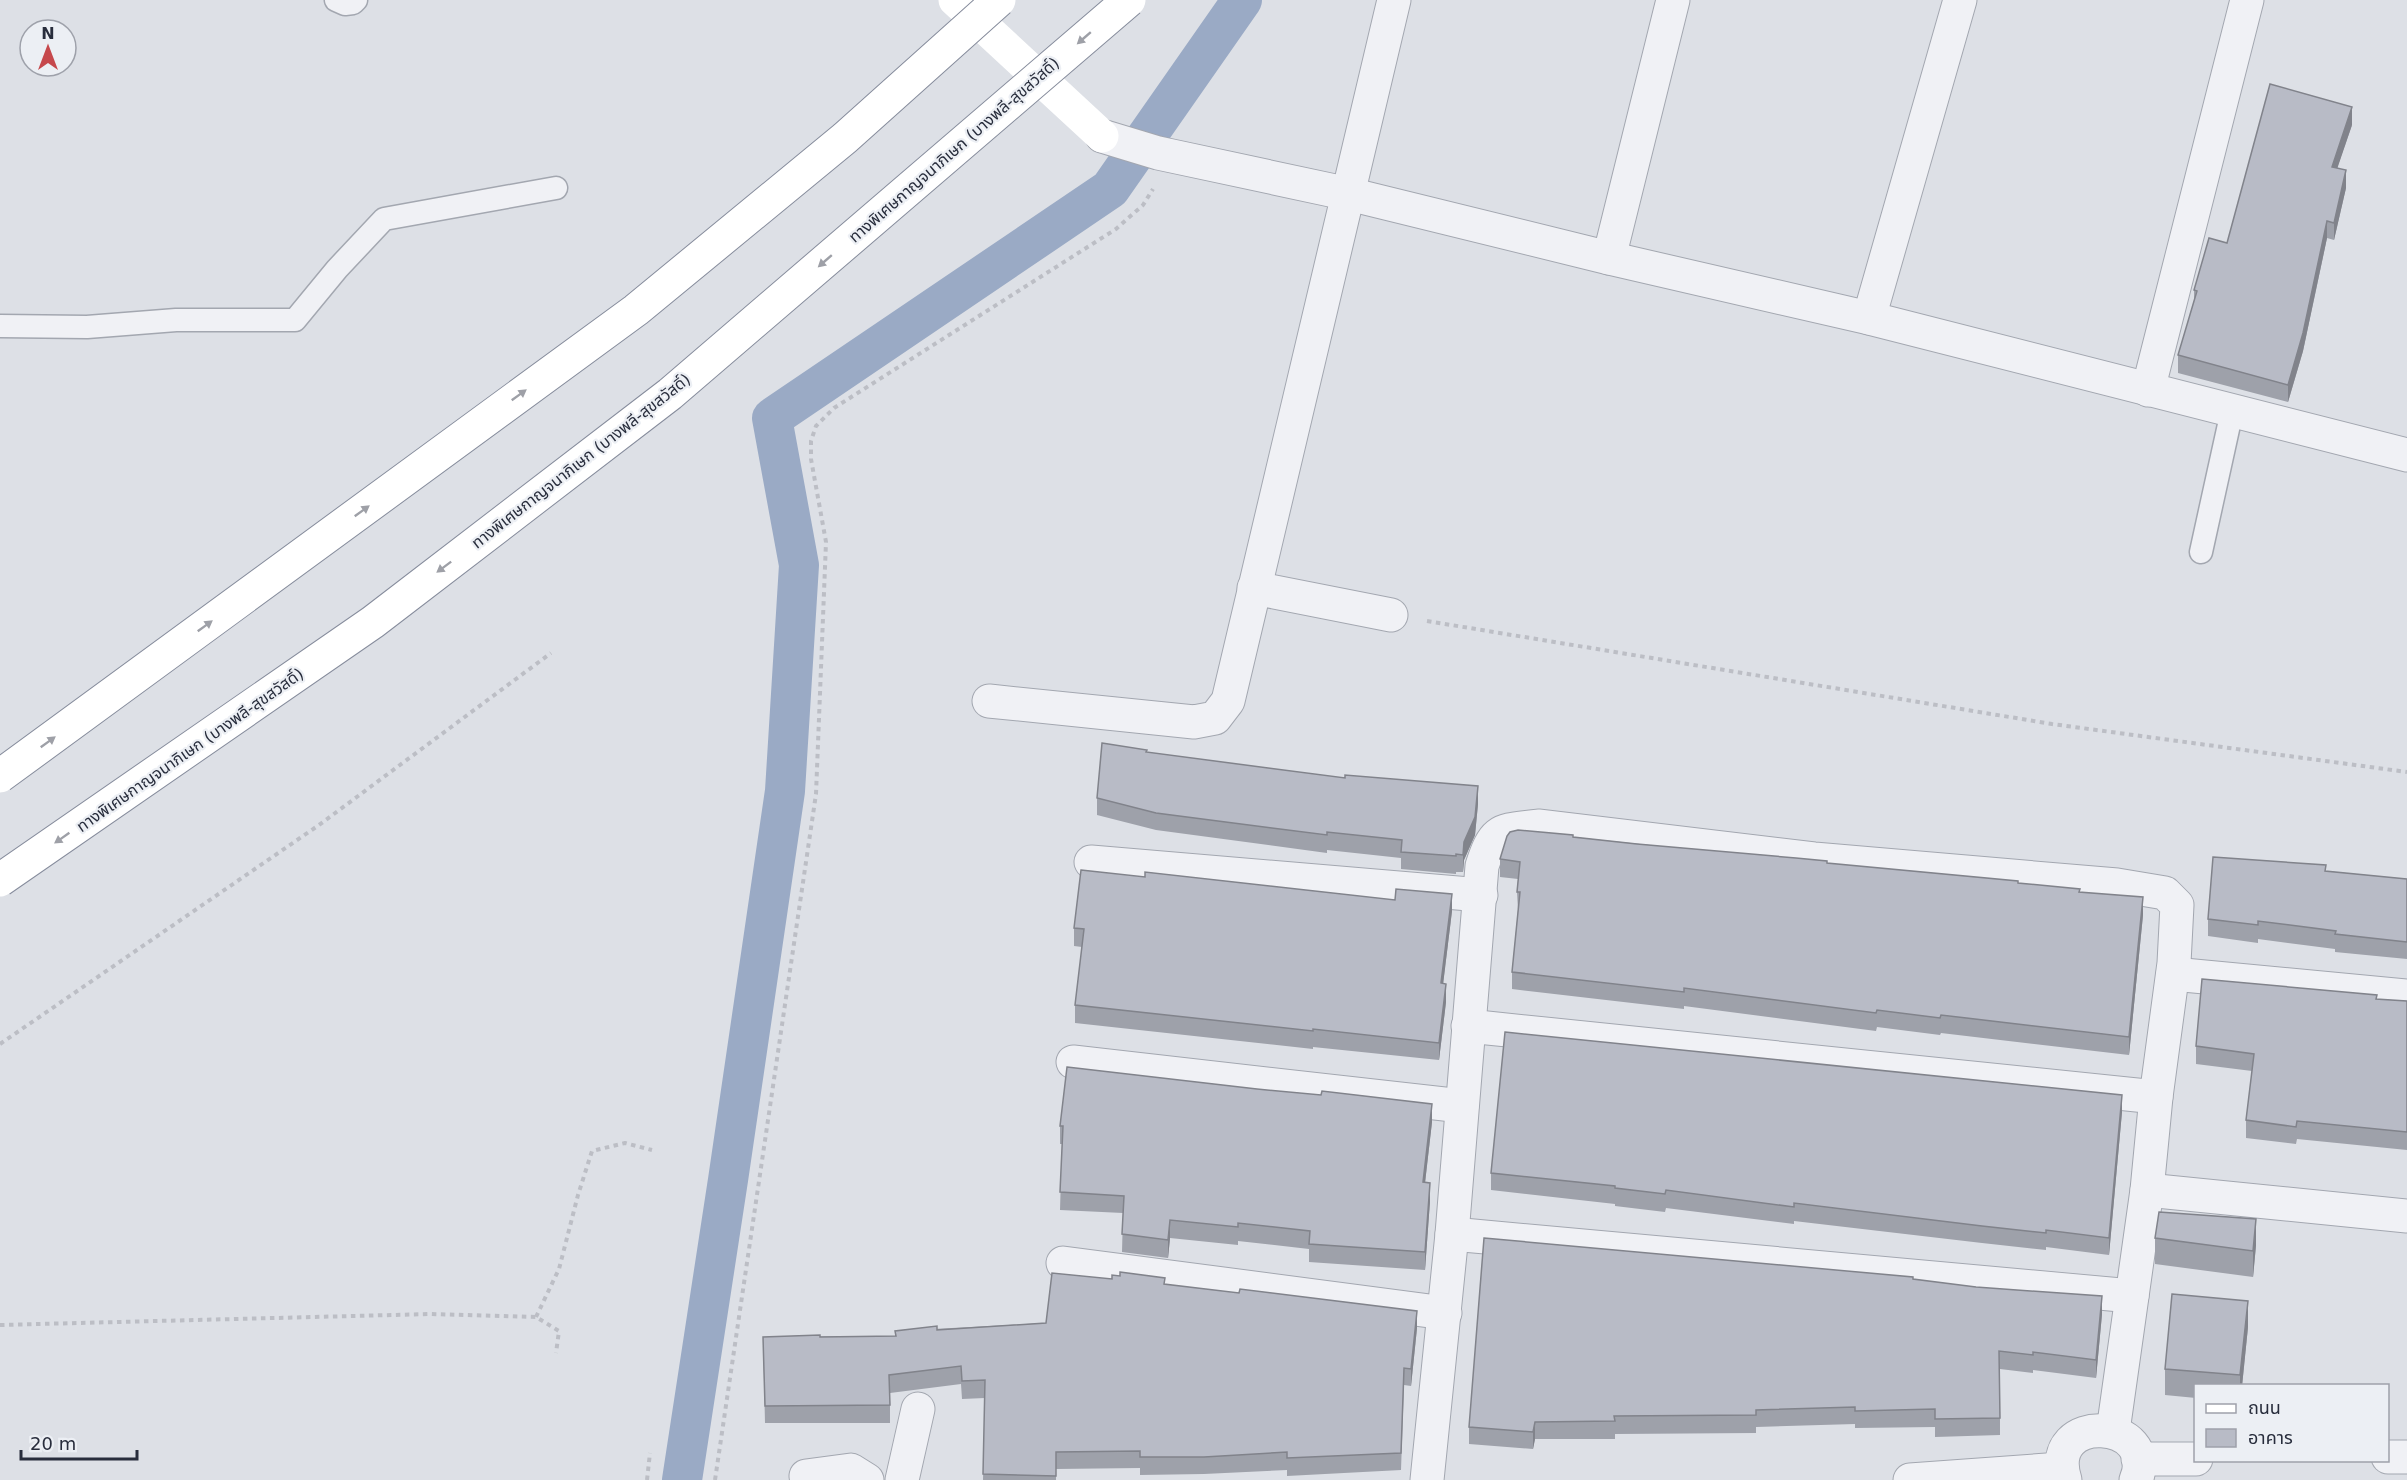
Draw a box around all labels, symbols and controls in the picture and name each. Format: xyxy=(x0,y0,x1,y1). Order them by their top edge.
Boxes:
north arrow xyxy=(18,18,78,78)
text: N xyxy=(41,24,55,43)
one-way arrow xyxy=(1077,31,1092,44)
street label: ทางพิเศษกาญจนาภิเษก (บางพลี-สุขสวัสดิ์) xyxy=(845,53,1063,247)
one-way arrow xyxy=(818,254,833,267)
street label: ทางพิเศษกาญจนาภิเษก (บางพลี-สุขสวัสดิ์) xyxy=(468,370,694,552)
one-way arrow xyxy=(511,390,526,402)
one-way arrow xyxy=(354,505,369,517)
one-way arrow xyxy=(436,561,452,574)
one-way arrow xyxy=(197,621,212,633)
street label: ทางพิเศษกาญจนาภิเษก (บางพลี-สุขสวัสดิ์) xyxy=(73,664,307,836)
one-way arrow xyxy=(39,736,55,748)
one-way arrow xyxy=(55,832,71,844)
legend xyxy=(2194,1384,2389,1462)
text: ถนน xyxy=(2248,1397,2281,1418)
scale bar xyxy=(21,1423,136,1461)
text: อาคาร xyxy=(2248,1427,2293,1448)
text: 20 m xyxy=(30,1433,76,1454)

